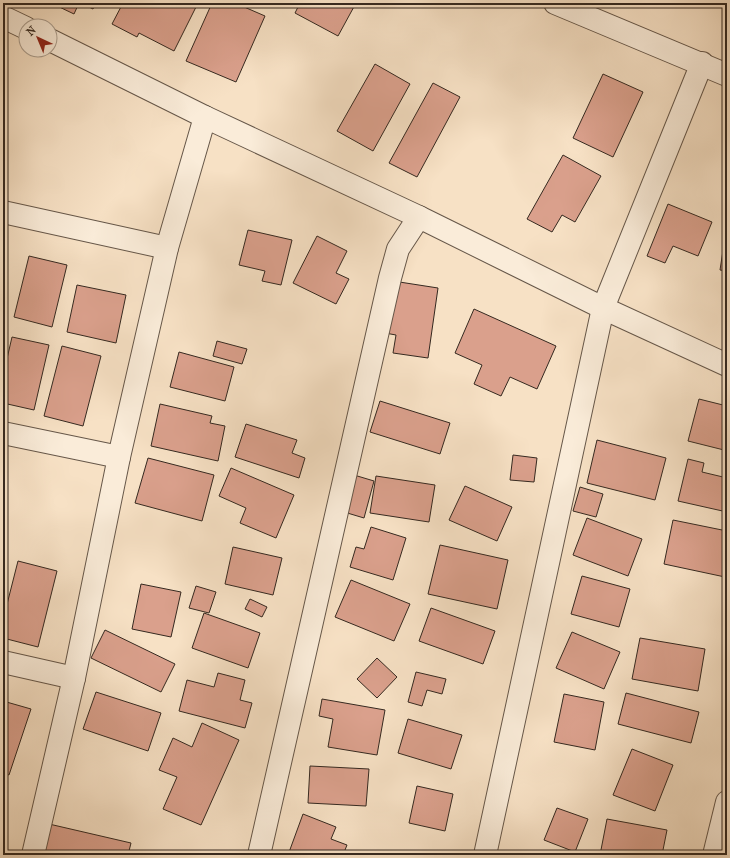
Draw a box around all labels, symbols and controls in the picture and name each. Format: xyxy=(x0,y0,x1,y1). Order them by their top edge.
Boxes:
north arrow xyxy=(18,18,58,58)
text: N xyxy=(24,23,39,39)

